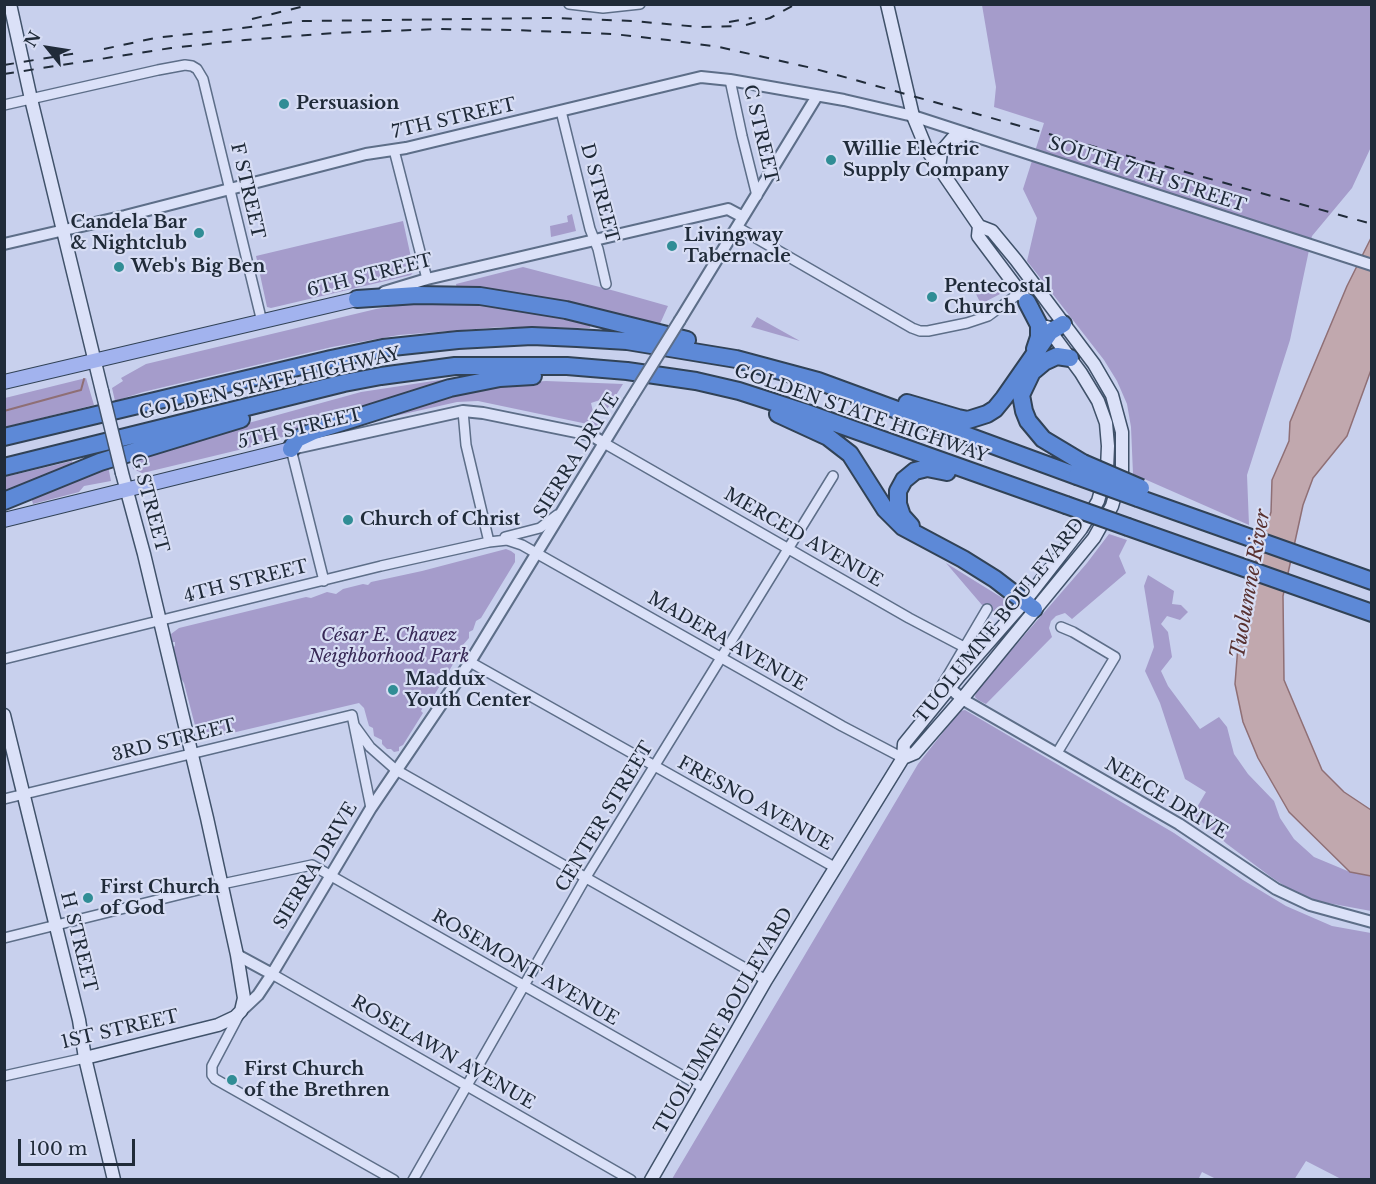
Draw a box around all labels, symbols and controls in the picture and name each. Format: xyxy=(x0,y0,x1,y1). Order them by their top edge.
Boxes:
north arrow xyxy=(18,18,78,78)
text: N xyxy=(20,27,45,51)
street label: C STREET xyxy=(738,83,782,185)
place label: Persuasion xyxy=(296,93,399,115)
street label: 7TH STREET xyxy=(390,94,518,144)
marker: Persuasion xyxy=(277,97,291,111)
street label: SOUTH 7TH STREET xyxy=(1045,133,1249,217)
place label: Willie Electric Supply Company xyxy=(843,139,1009,182)
street label: F STREET xyxy=(225,141,269,241)
street label: D STREET xyxy=(575,141,623,245)
marker: Willie Electric Supply Company xyxy=(824,153,838,167)
place label: Candela Bar & Nightclub xyxy=(71,212,187,254)
place label: Livingway Tabernacle xyxy=(684,225,791,268)
marker: Candela Bar & Nightclub xyxy=(192,226,206,240)
marker: Livingway Tabernacle xyxy=(665,239,679,253)
street label: 6TH STREET xyxy=(305,250,435,302)
place label: Web's Big Ben xyxy=(131,256,265,278)
marker: Web's Big Ben xyxy=(112,260,126,274)
place label: Pentecostal Church xyxy=(944,276,1051,318)
marker: Pentecostal Church xyxy=(925,290,939,304)
street label: GOLDEN STATE HIGHWAY xyxy=(137,343,403,425)
street label: GOLDEN STATE HIGHWAY xyxy=(731,360,991,468)
street label: SIERRA DRIVE xyxy=(530,389,624,523)
street label: 5TH STREET xyxy=(236,404,364,454)
street label: G STREET xyxy=(125,451,173,555)
street label: MERCED AVENUE xyxy=(720,484,886,592)
water label: Tuolumne River xyxy=(1226,508,1276,660)
place label: Church of Christ xyxy=(360,509,520,531)
marker: Church of Christ xyxy=(341,513,355,527)
street label: TUOLUMNE BOULEVARD xyxy=(910,514,1090,728)
street label: 4TH STREET xyxy=(182,556,310,608)
street label: MADERA AVENUE xyxy=(644,588,810,696)
park label: César E. Chavez Neighborhood Park xyxy=(309,625,469,668)
place label: Maddux Youth Center xyxy=(405,669,531,712)
marker: Maddux Youth Center xyxy=(386,683,400,697)
street label: 3RD STREET xyxy=(110,715,238,767)
street label: CENTER STREET xyxy=(552,738,658,896)
street label: FRESNO AVENUE xyxy=(674,752,836,856)
street label: NEECE DRIVE xyxy=(1101,754,1231,844)
street label: SIERRA DRIVE xyxy=(270,799,362,933)
place label: First Church of God xyxy=(100,877,220,920)
street label: H STREET xyxy=(55,890,101,994)
marker: First Church of God xyxy=(81,891,95,905)
street label: TUOLUMNE BOULEVARD xyxy=(650,904,798,1138)
street label: ROSEMONT AVENUE xyxy=(428,906,622,1030)
street label: ROSELAWN AVENUE xyxy=(347,992,539,1114)
street label: 1ST STREET xyxy=(59,1006,181,1054)
place label: First Church of the Brethren xyxy=(244,1059,390,1102)
marker: First Church of the Brethren xyxy=(225,1073,239,1087)
scale bar xyxy=(21,1127,138,1165)
text: 100 m xyxy=(29,1138,87,1160)

